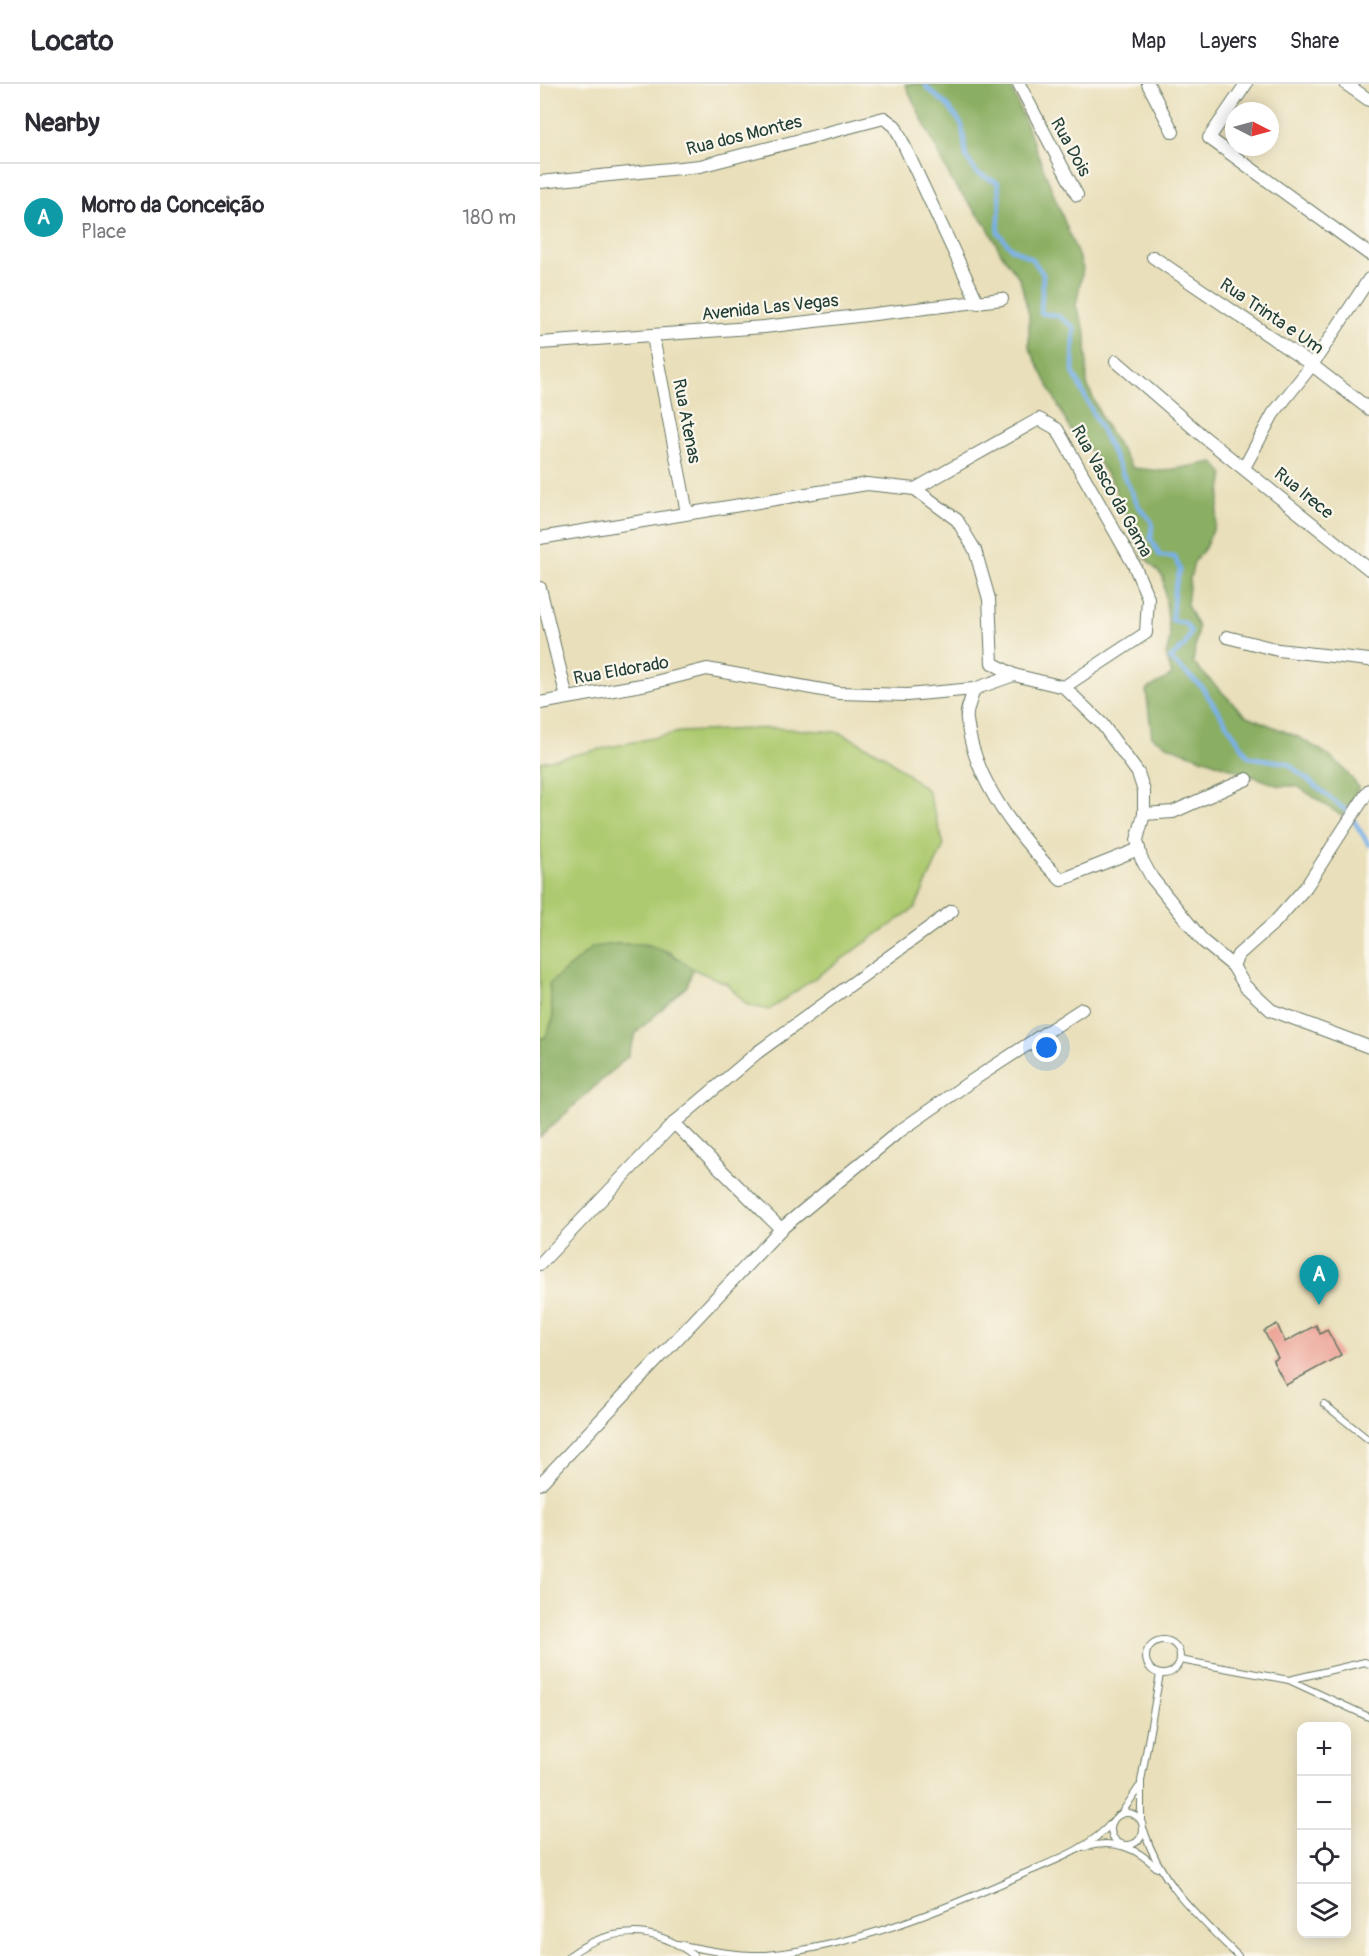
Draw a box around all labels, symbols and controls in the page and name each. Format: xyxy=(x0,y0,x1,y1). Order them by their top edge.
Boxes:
text: Locato xyxy=(30,24,114,59)
text: Map xyxy=(1131,28,1166,55)
text: Layers xyxy=(1199,28,1257,55)
text: Share xyxy=(1290,28,1339,55)
north arrow xyxy=(1225,102,1279,156)
text: Nearby xyxy=(24,107,100,139)
street label: Rua dos Montes xyxy=(684,110,804,161)
street label: Rua Dois xyxy=(1045,114,1096,181)
text: Morro da Conceição xyxy=(81,191,264,219)
text: A xyxy=(37,205,50,230)
text: 180 m xyxy=(462,205,516,230)
text: Place xyxy=(81,219,126,244)
street label: Rua Trinta e Um xyxy=(1215,273,1328,360)
street label: Avenida Las Vegas xyxy=(701,289,840,326)
street label: Rua Atenas xyxy=(667,377,706,465)
street label: Rua Vasco da Gama xyxy=(1066,421,1157,561)
street label: Rua Irece xyxy=(1269,462,1338,524)
street label: Rua Eldorado xyxy=(572,651,671,690)
your location xyxy=(1032,1033,1061,1062)
pin: A xyxy=(1300,1256,1338,1305)
map controls xyxy=(1297,1722,1351,1938)
button: + xyxy=(1297,1722,1351,1776)
button: − xyxy=(1297,1776,1351,1830)
button: locate xyxy=(1297,1830,1351,1884)
button: layers xyxy=(1297,1884,1351,1938)

